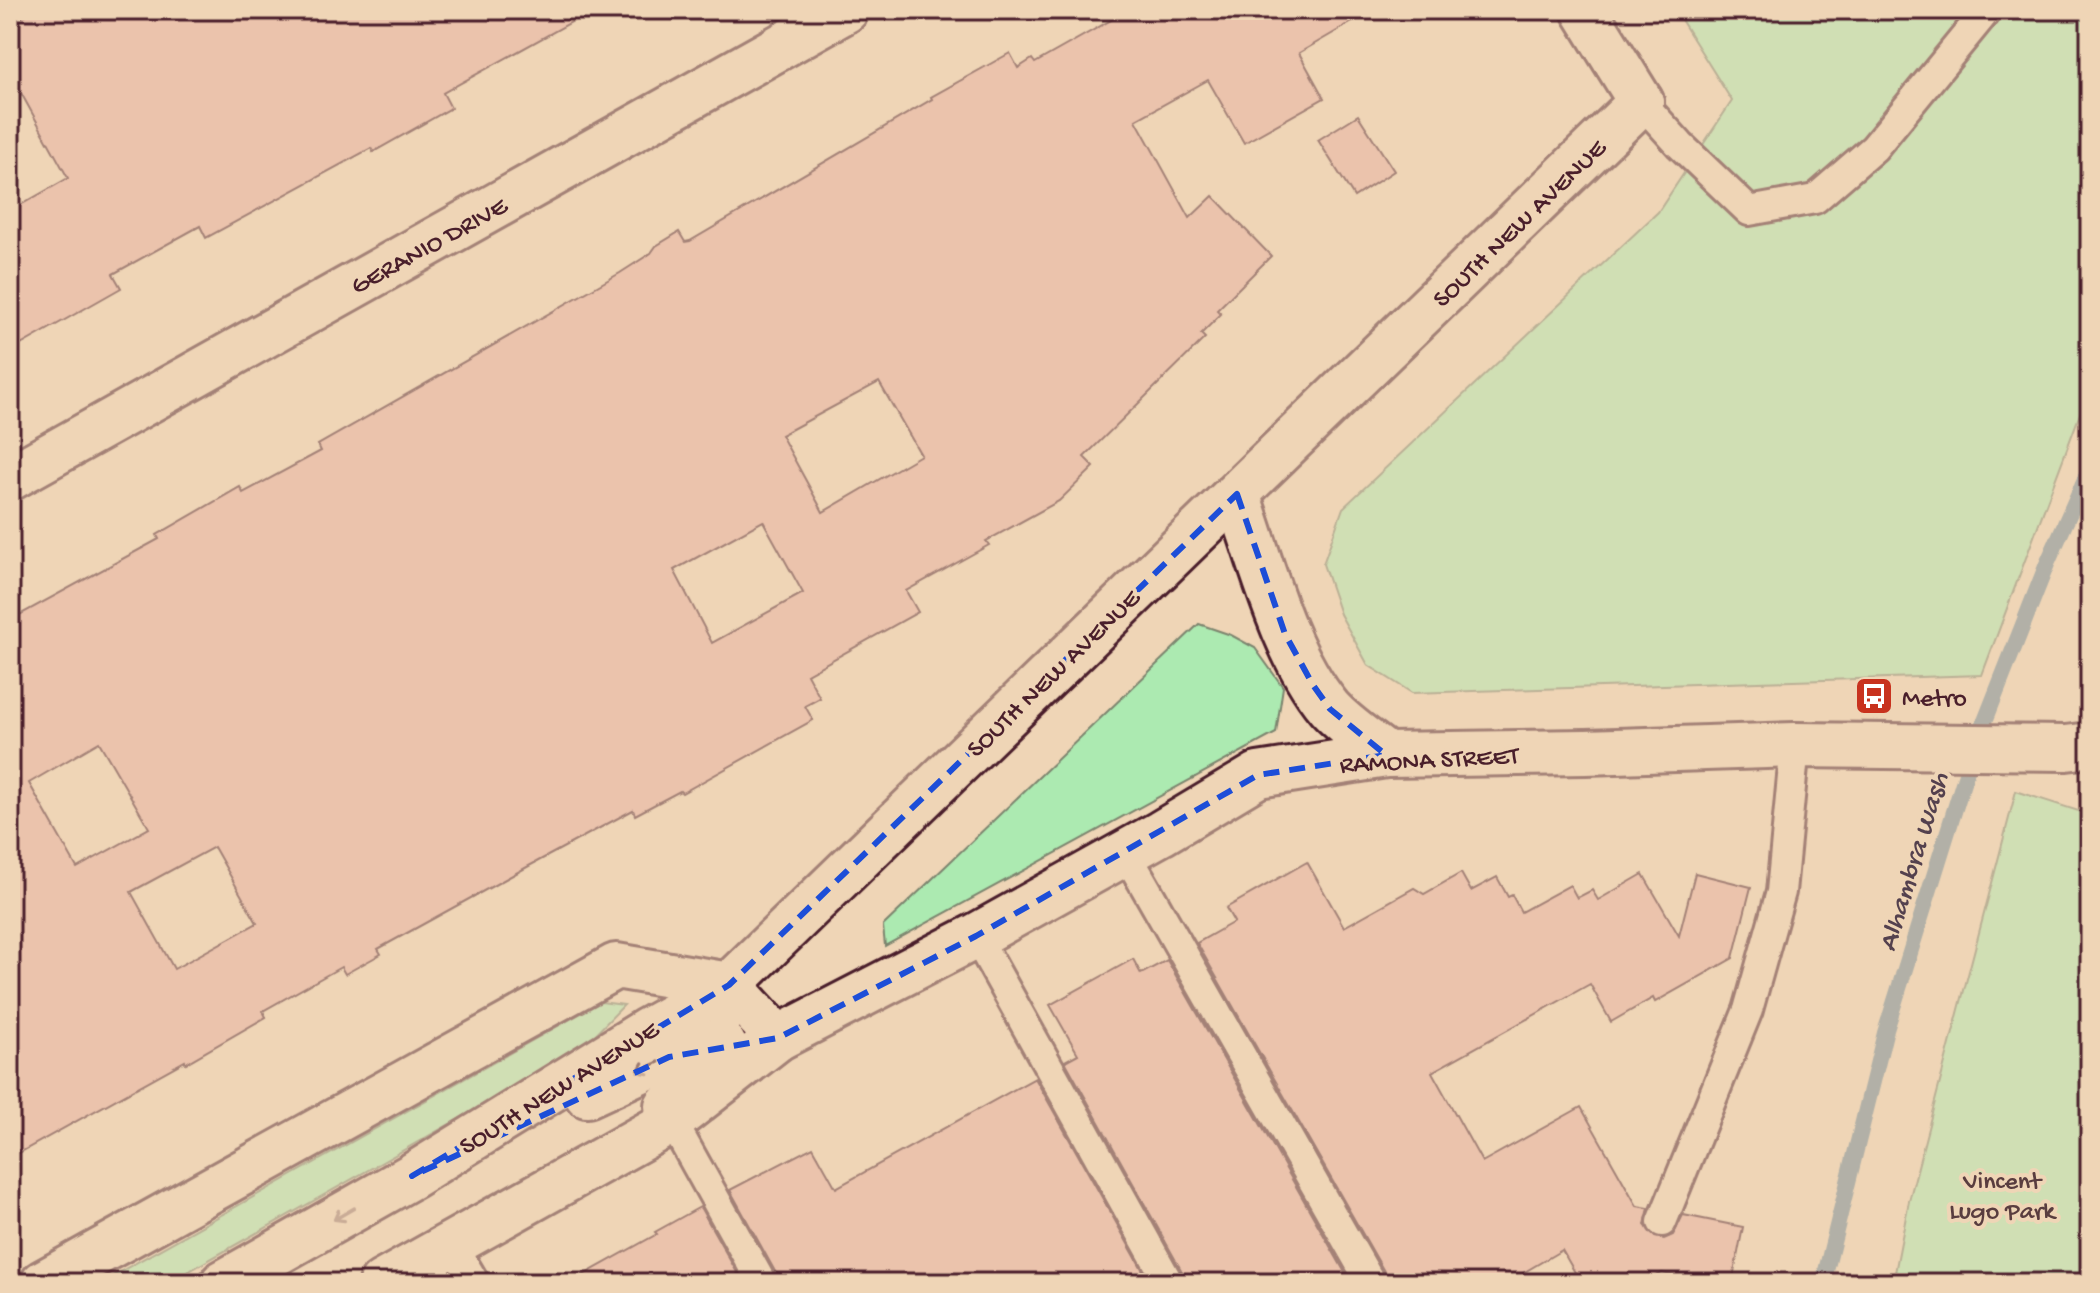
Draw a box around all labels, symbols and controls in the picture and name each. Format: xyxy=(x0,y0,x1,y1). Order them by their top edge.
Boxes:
street label: SOUTH NEW AVENUE xyxy=(1428,134,1615,316)
street label: GERANIO DRIVE xyxy=(347,192,515,304)
street label: SOUTH NEW AVENUE xyxy=(962,584,1149,766)
bus stop icon: Metro xyxy=(1853,675,1895,717)
place label: Metro xyxy=(1902,685,1967,716)
street label: RAMONA STREET xyxy=(1339,742,1521,783)
water label: Alhambra Wash xyxy=(1873,768,1958,955)
street label: SOUTH NEW AVENUE xyxy=(455,1015,667,1164)
one-way arrow xyxy=(637,1060,661,1075)
park label: Vincent Lugo Park xyxy=(1949,1168,2057,1229)
one-way arrow xyxy=(333,1206,356,1222)

